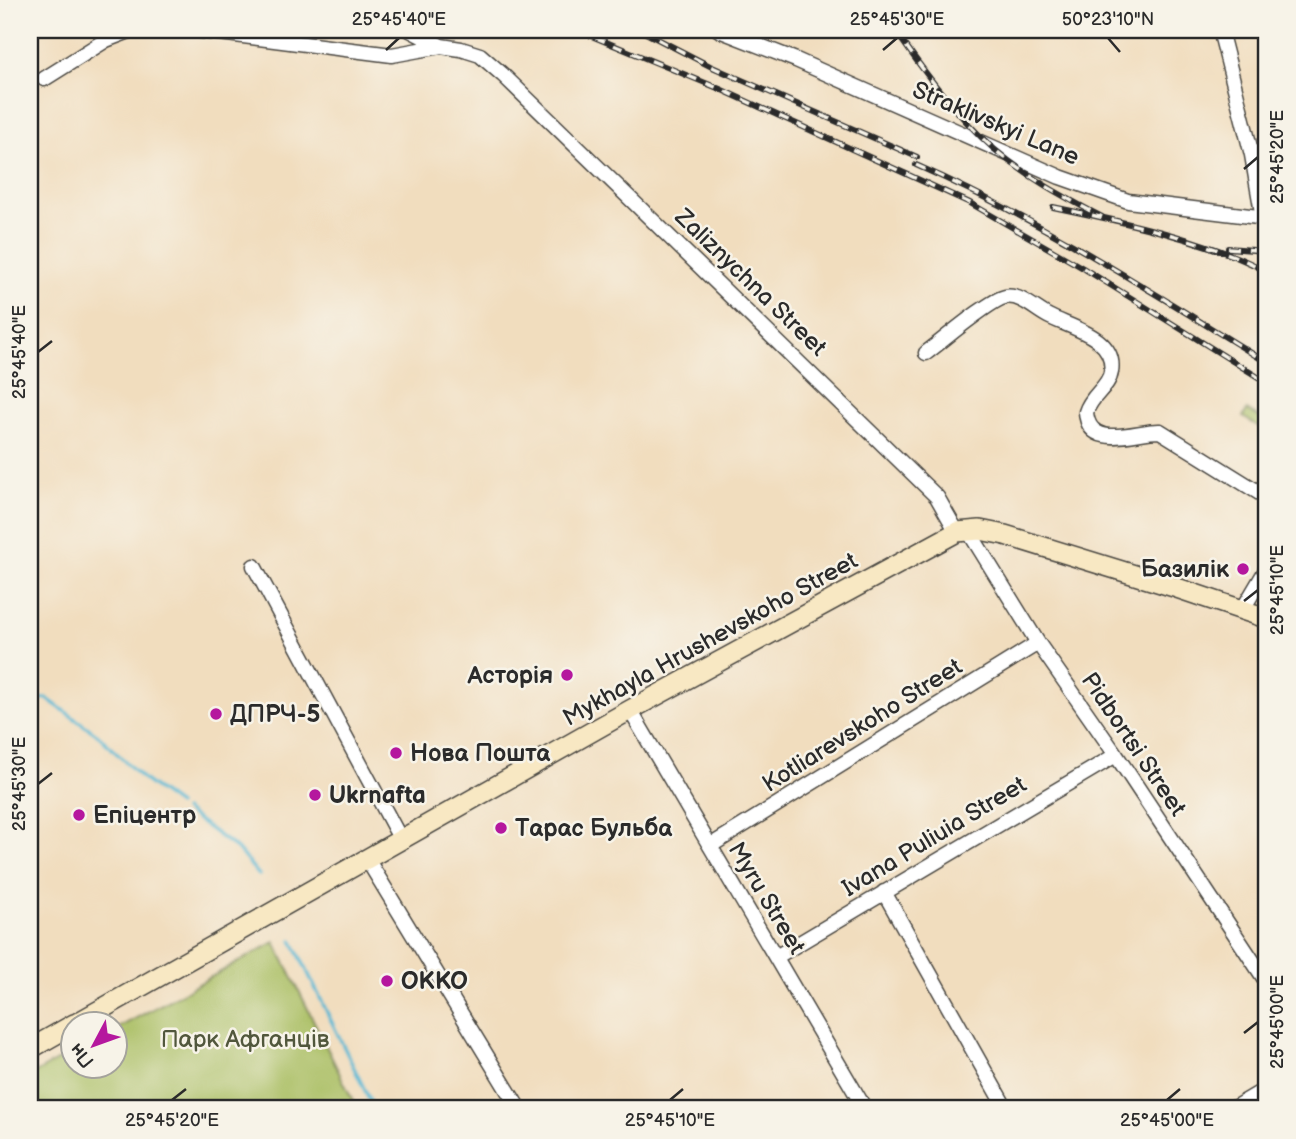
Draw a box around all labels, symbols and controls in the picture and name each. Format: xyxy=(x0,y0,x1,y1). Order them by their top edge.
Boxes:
text: 25°45'40"E xyxy=(352,9,446,30)
text: 25°45'30"E xyxy=(850,9,944,30)
text: 50°23'10"N xyxy=(1062,9,1154,30)
street label: Straklivskyi Lane xyxy=(908,75,1084,172)
text: 25°45'20"E xyxy=(1267,110,1288,204)
street label: Zaliznychna Street xyxy=(668,202,833,363)
text: 25°45'40"E xyxy=(9,305,30,399)
text: 25°45'10"E xyxy=(1267,545,1288,635)
street label: Mykhayla Hrushevskoho Street xyxy=(558,546,863,733)
place label: Базилік xyxy=(1141,555,1230,584)
marker: Базилік xyxy=(1235,561,1251,577)
street label: Kotliarevskoho Street xyxy=(757,652,968,799)
place label: Асторія xyxy=(467,661,553,690)
marker: Асторія xyxy=(559,667,575,683)
street label: Pidbortsi Street xyxy=(1075,667,1193,822)
place label: ДПРЧ-5 xyxy=(230,700,321,729)
marker: ДПРЧ-5 xyxy=(208,706,224,722)
text: 25°45'30"E xyxy=(9,737,30,831)
place label: Нова Пошта xyxy=(410,739,551,768)
marker: Нова Пошта xyxy=(388,745,404,761)
street label: Ivana Puliuia Street xyxy=(837,770,1032,903)
place label: Ukrnafta xyxy=(329,781,426,810)
marker: Ukrnafta xyxy=(307,787,323,803)
place label: Епіцентр xyxy=(93,801,196,830)
marker: Епіцентр xyxy=(71,807,87,823)
place label: Тарас Бульба xyxy=(515,814,673,843)
marker: Тарас Бульба xyxy=(493,820,509,836)
street label: Myru Street xyxy=(722,837,812,960)
place label: OKKO xyxy=(401,967,468,996)
marker: OKKO xyxy=(379,973,395,989)
text: 25°45'00"E xyxy=(1267,975,1288,1069)
north arrow xyxy=(60,1010,130,1080)
park label: Парк Афганців xyxy=(161,1025,330,1054)
text: Пн xyxy=(65,1038,99,1072)
text: 25°45'20"E xyxy=(125,1110,219,1131)
text: 25°45'10"E xyxy=(625,1110,715,1131)
text: 25°45'00"E xyxy=(1120,1110,1214,1131)

